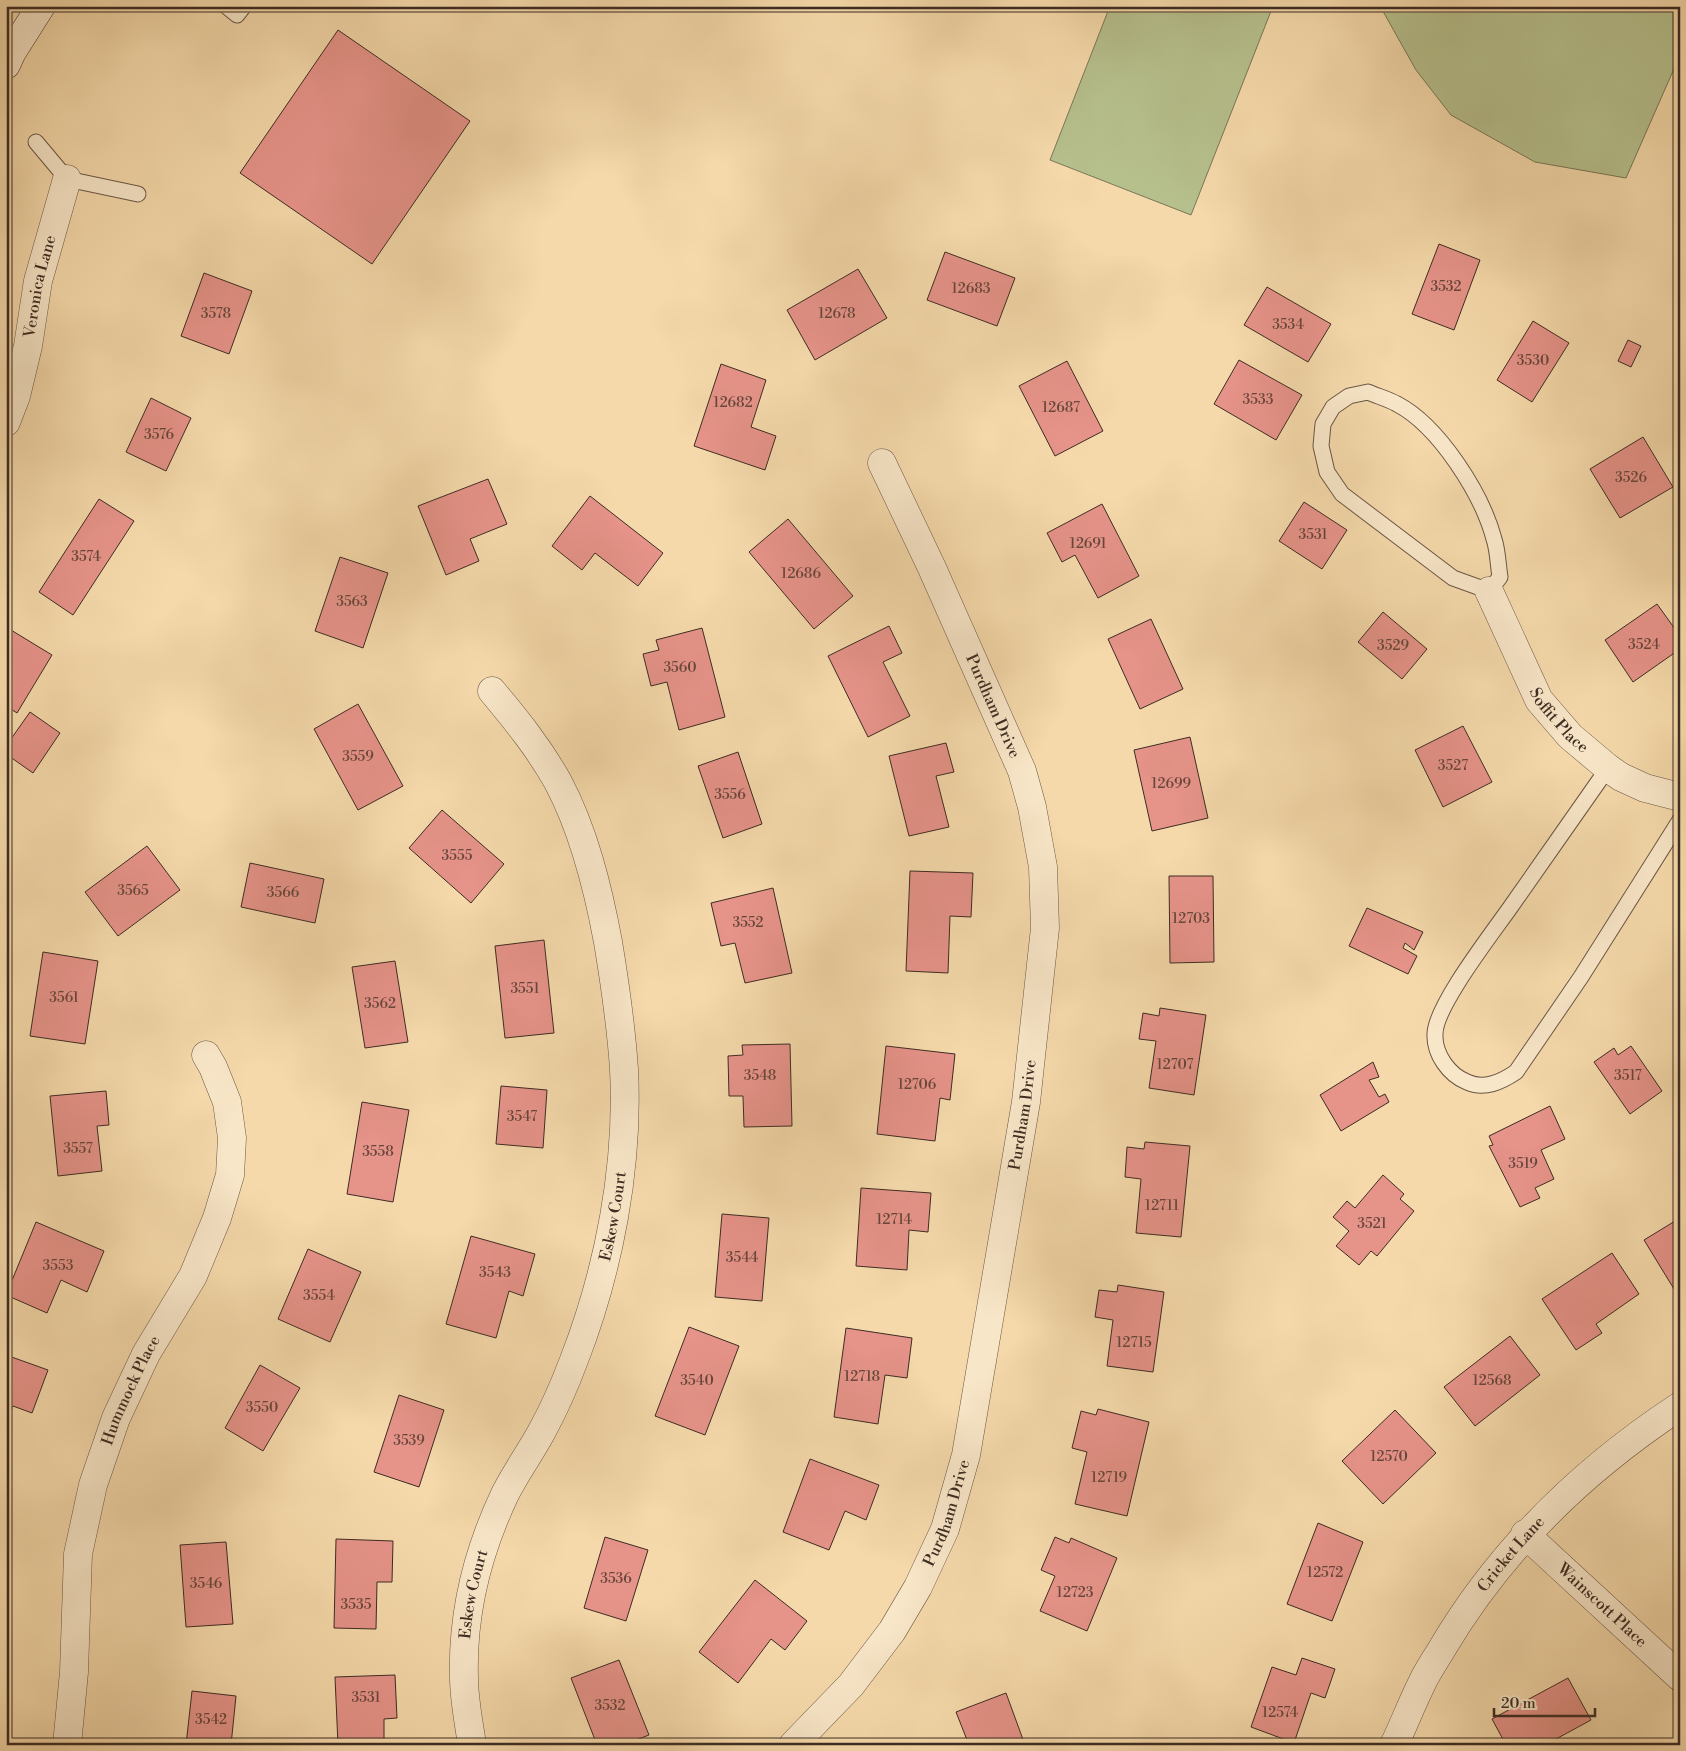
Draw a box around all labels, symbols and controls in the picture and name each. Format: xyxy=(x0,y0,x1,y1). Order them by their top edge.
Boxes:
street label: Veronica Lane xyxy=(19,233,61,340)
house number: 3532 xyxy=(1430,278,1462,296)
house number: 12683 xyxy=(951,280,991,298)
house number: 3578 xyxy=(201,305,231,323)
house number: 12678 xyxy=(818,305,856,323)
house number: 3534 xyxy=(1272,316,1304,334)
house number: 3530 xyxy=(1517,352,1549,370)
house number: 3533 xyxy=(1243,391,1274,409)
house number: 12682 xyxy=(713,394,753,412)
house number: 12687 xyxy=(1042,399,1080,417)
house number: 3576 xyxy=(144,426,175,444)
house number: 3526 xyxy=(1615,469,1647,487)
house number: 3531 xyxy=(1299,526,1327,544)
house number: 12691 xyxy=(1070,535,1106,553)
house number: 3574 xyxy=(71,548,101,566)
house number: 12686 xyxy=(781,565,821,583)
house number: 3563 xyxy=(336,593,368,611)
house number: 3524 xyxy=(1628,636,1660,654)
house number: 3529 xyxy=(1377,637,1409,655)
street label: Purdham Drive xyxy=(961,651,1025,761)
house number: 3560 xyxy=(663,659,697,677)
street label: Soffit Place xyxy=(1525,685,1593,757)
house number: 3559 xyxy=(342,748,374,766)
house number: 3527 xyxy=(1438,757,1468,775)
house number: 12699 xyxy=(1151,775,1191,793)
house number: 3556 xyxy=(714,786,746,804)
house number: 3555 xyxy=(442,847,473,865)
house number: 3565 xyxy=(117,882,149,900)
house number: 3566 xyxy=(267,884,300,902)
house number: 12703 xyxy=(1172,910,1210,928)
house number: 3552 xyxy=(732,914,764,932)
house number: 3551 xyxy=(510,980,540,998)
house number: 3561 xyxy=(49,989,79,1007)
house number: 3562 xyxy=(364,995,396,1013)
house number: 12707 xyxy=(1156,1056,1194,1074)
street label: Purdham Drive xyxy=(1005,1059,1041,1172)
house number: 3548 xyxy=(744,1067,776,1085)
house number: 3517 xyxy=(1614,1067,1642,1085)
house number: 12706 xyxy=(898,1076,937,1094)
house number: 3547 xyxy=(507,1108,537,1126)
house number: 3557 xyxy=(63,1140,93,1158)
house number: 3558 xyxy=(362,1143,394,1161)
house number: 3519 xyxy=(1508,1155,1538,1173)
street label: Eskew Court xyxy=(595,1170,631,1263)
house number: 12711 xyxy=(1145,1197,1179,1215)
house number: 12714 xyxy=(876,1211,912,1229)
house number: 3521 xyxy=(1357,1215,1387,1233)
house number: 3544 xyxy=(726,1249,758,1267)
house number: 3553 xyxy=(43,1257,74,1275)
house number: 3543 xyxy=(479,1264,511,1282)
house number: 3554 xyxy=(303,1287,335,1305)
street label: Hummock Place xyxy=(97,1332,165,1448)
house number: 12715 xyxy=(1116,1334,1152,1352)
house number: 12718 xyxy=(844,1368,880,1386)
house number: 3540 xyxy=(680,1372,714,1390)
house number: 12568 xyxy=(1472,1372,1512,1390)
house number: 3550 xyxy=(246,1399,278,1417)
house number: 3539 xyxy=(393,1432,425,1450)
house number: 12570 xyxy=(1370,1448,1408,1466)
street label: Purdham Drive xyxy=(919,1457,974,1570)
house number: 12719 xyxy=(1091,1469,1127,1487)
street label: Cricket Lane xyxy=(1473,1512,1549,1596)
street label: Eskew Court xyxy=(455,1547,492,1640)
street label: Wainscott Place xyxy=(1552,1558,1651,1652)
house number: 12572 xyxy=(1307,1564,1343,1582)
house number: 3536 xyxy=(600,1570,632,1588)
house number: 3546 xyxy=(190,1575,223,1593)
house number: 12723 xyxy=(1057,1584,1094,1602)
house number: 3535 xyxy=(341,1596,372,1614)
scale bar xyxy=(1494,1686,1595,1718)
house number: 3531 xyxy=(352,1689,380,1707)
text: 20 m xyxy=(1501,1694,1536,1713)
house number: 3532 xyxy=(594,1697,626,1715)
house number: 12574 xyxy=(1262,1704,1298,1722)
house number: 3542 xyxy=(195,1711,227,1729)

